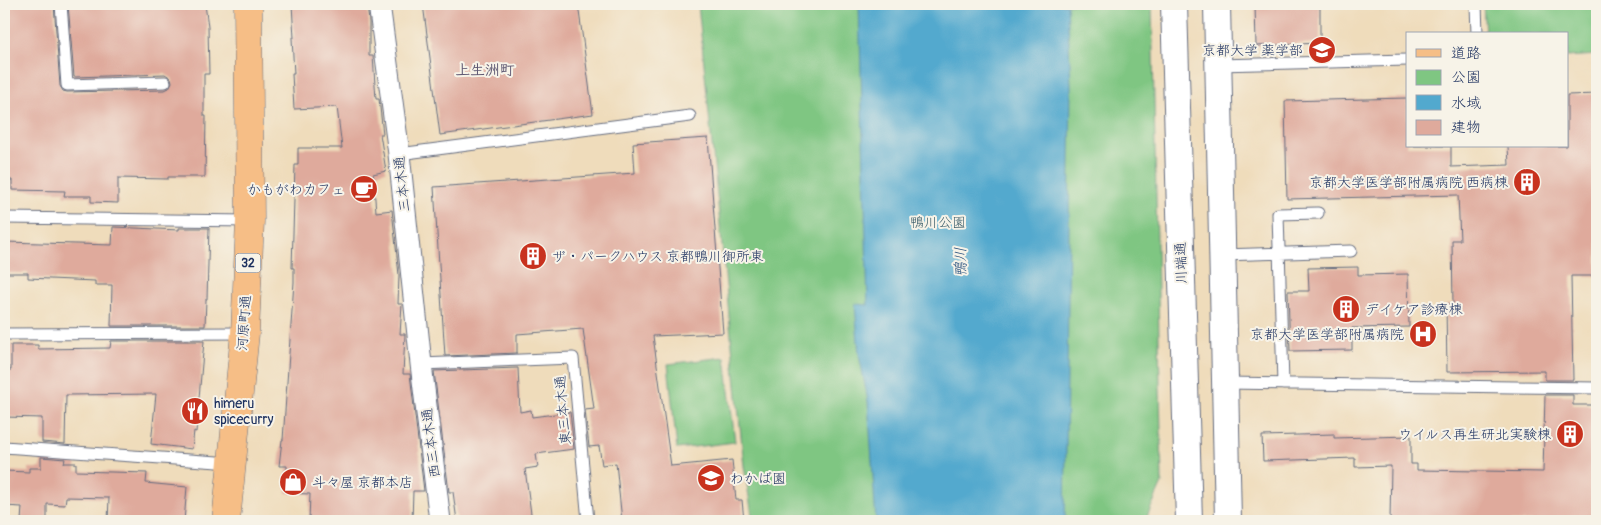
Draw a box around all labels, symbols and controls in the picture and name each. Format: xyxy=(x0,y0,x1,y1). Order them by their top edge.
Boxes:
legend xyxy=(1406,32,1568,148)
school or university icon: 京都大学 薬学部 xyxy=(1307,35,1337,65)
place label: 京都大学 薬学部 xyxy=(1202,42,1303,59)
text: 道路 xyxy=(1451,44,1481,63)
district label: 上生洲町 xyxy=(455,61,515,80)
text: 公園 xyxy=(1451,68,1481,87)
text: 水域 xyxy=(1451,94,1481,113)
text: 建物 xyxy=(1451,118,1481,137)
street label: 三本木通 xyxy=(391,155,413,213)
building icon: 京都大学医学部附属病院 西病棟 xyxy=(1512,167,1542,197)
cafe icon: かもがわカフェ xyxy=(349,174,379,204)
place label: 京都大学医学部附属病院 西病棟 xyxy=(1309,174,1509,191)
place label: かもがわカフェ xyxy=(247,181,345,198)
park label: 鴨川公園 xyxy=(910,214,966,231)
building icon: ザ・パークハウス 京都鴨川御所東 xyxy=(518,241,548,271)
street label: 川端通 xyxy=(1172,242,1190,284)
water label: 鴨川 xyxy=(951,247,971,277)
place label: ザ・パークハウス 京都鴨川御所東 xyxy=(552,248,764,265)
road number: 32 xyxy=(236,254,260,272)
street label: 河原町通 xyxy=(234,294,254,352)
building icon: デイケア診療棟 xyxy=(1331,294,1361,324)
place label: デイケア診療棟 xyxy=(1365,301,1463,318)
hospital icon: 京都大学医学部附属病院 xyxy=(1408,319,1438,349)
place label: 京都大学医学部附属病院 xyxy=(1250,326,1404,343)
street label: 東三本木通 xyxy=(551,374,575,446)
place label: himeru spicecurry xyxy=(214,395,274,428)
restaurant icon: himeru spicecurry xyxy=(180,396,210,426)
street label: 西三本木通 xyxy=(418,407,444,479)
building icon: ウイルス再生研北実験棟 xyxy=(1555,419,1585,449)
place label: ウイルス再生研北実験棟 xyxy=(1398,426,1552,443)
school or university icon: わかば園 xyxy=(696,463,726,493)
shop icon: 斗々屋 京都本店 xyxy=(278,467,308,497)
place label: わかば園 xyxy=(730,470,786,487)
place label: 斗々屋 京都本店 xyxy=(312,474,413,491)

